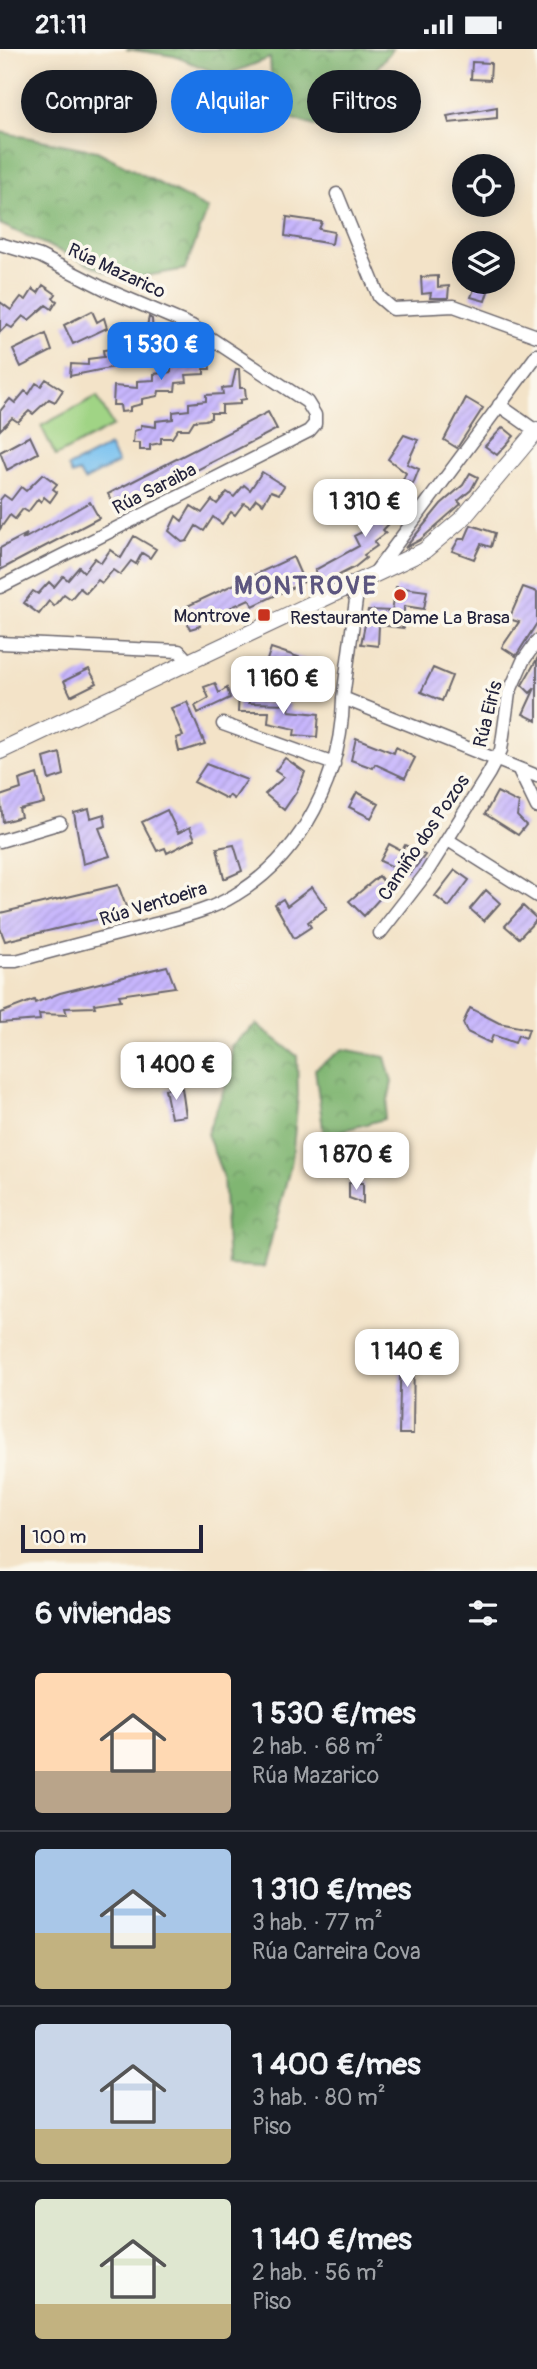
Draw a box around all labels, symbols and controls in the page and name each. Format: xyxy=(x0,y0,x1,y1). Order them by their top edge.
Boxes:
text: 21:11 xyxy=(35,9,87,41)
chip: Comprar xyxy=(21,70,157,133)
chip: Alquilar xyxy=(171,70,293,133)
chip: Filtros xyxy=(307,70,421,133)
map controls xyxy=(452,154,515,294)
button: locate xyxy=(452,154,515,217)
button: layers xyxy=(452,231,515,294)
street label: Rúa Mazarico xyxy=(64,238,169,304)
pin: 1 530 € xyxy=(96,323,226,382)
text: 1 530 € xyxy=(123,330,199,359)
street label: Rúa Saraiba xyxy=(109,457,201,520)
pin: 1 310 € xyxy=(300,479,430,539)
text: 1 310 € xyxy=(329,487,401,516)
district label: MONTROVE xyxy=(234,570,378,602)
marker: Restaurante Dame La Brasa xyxy=(392,587,408,603)
place label: Montrove xyxy=(174,604,251,628)
place label: Restaurante Dame La Brasa xyxy=(290,606,510,630)
marker: Montrove xyxy=(256,607,272,623)
pin: 1 160 € xyxy=(218,657,348,716)
text: 1 160 € xyxy=(247,664,319,693)
street label: Rúa Eirís xyxy=(468,678,508,750)
street label: Camiño dos Pozos xyxy=(373,769,475,905)
street label: Rúa Ventoeira xyxy=(97,876,210,932)
pin: 1 400 € xyxy=(111,1042,241,1102)
text: 1 400 € xyxy=(137,1050,215,1079)
pin: 1 870 € xyxy=(291,1133,421,1192)
text: 1 870 € xyxy=(319,1140,393,1169)
pin: 1 140 € xyxy=(342,1329,472,1389)
text: 1 140 € xyxy=(371,1337,443,1366)
scale bar xyxy=(21,1522,203,1554)
text: 100 m xyxy=(32,1525,86,1549)
icon: filters xyxy=(464,1594,502,1632)
text: 6 viviendas xyxy=(35,1595,171,1632)
text: 1 530 €/mes xyxy=(252,1695,416,1732)
icon: home xyxy=(91,1701,175,1785)
text: 2 hab. · 68 m² xyxy=(252,1732,383,1761)
text: Rúa Mazarico xyxy=(252,1761,379,1790)
text: 1 310 €/mes xyxy=(252,1871,411,1908)
icon: home xyxy=(91,1877,175,1961)
text: 3 hab. · 77 m² xyxy=(252,1908,383,1937)
text: Rúa Carreira Cova xyxy=(252,1937,421,1966)
text: 1 400 €/mes xyxy=(252,2046,421,2083)
icon: home xyxy=(91,2052,175,2136)
text: 3 hab. · 80 m² xyxy=(252,2083,386,2112)
text: Piso xyxy=(252,2112,291,2141)
text: 1 140 €/mes xyxy=(252,2221,412,2258)
icon: home xyxy=(91,2227,175,2311)
text: 2 hab. · 56 m² xyxy=(252,2258,384,2287)
text: Piso xyxy=(252,2287,291,2316)

